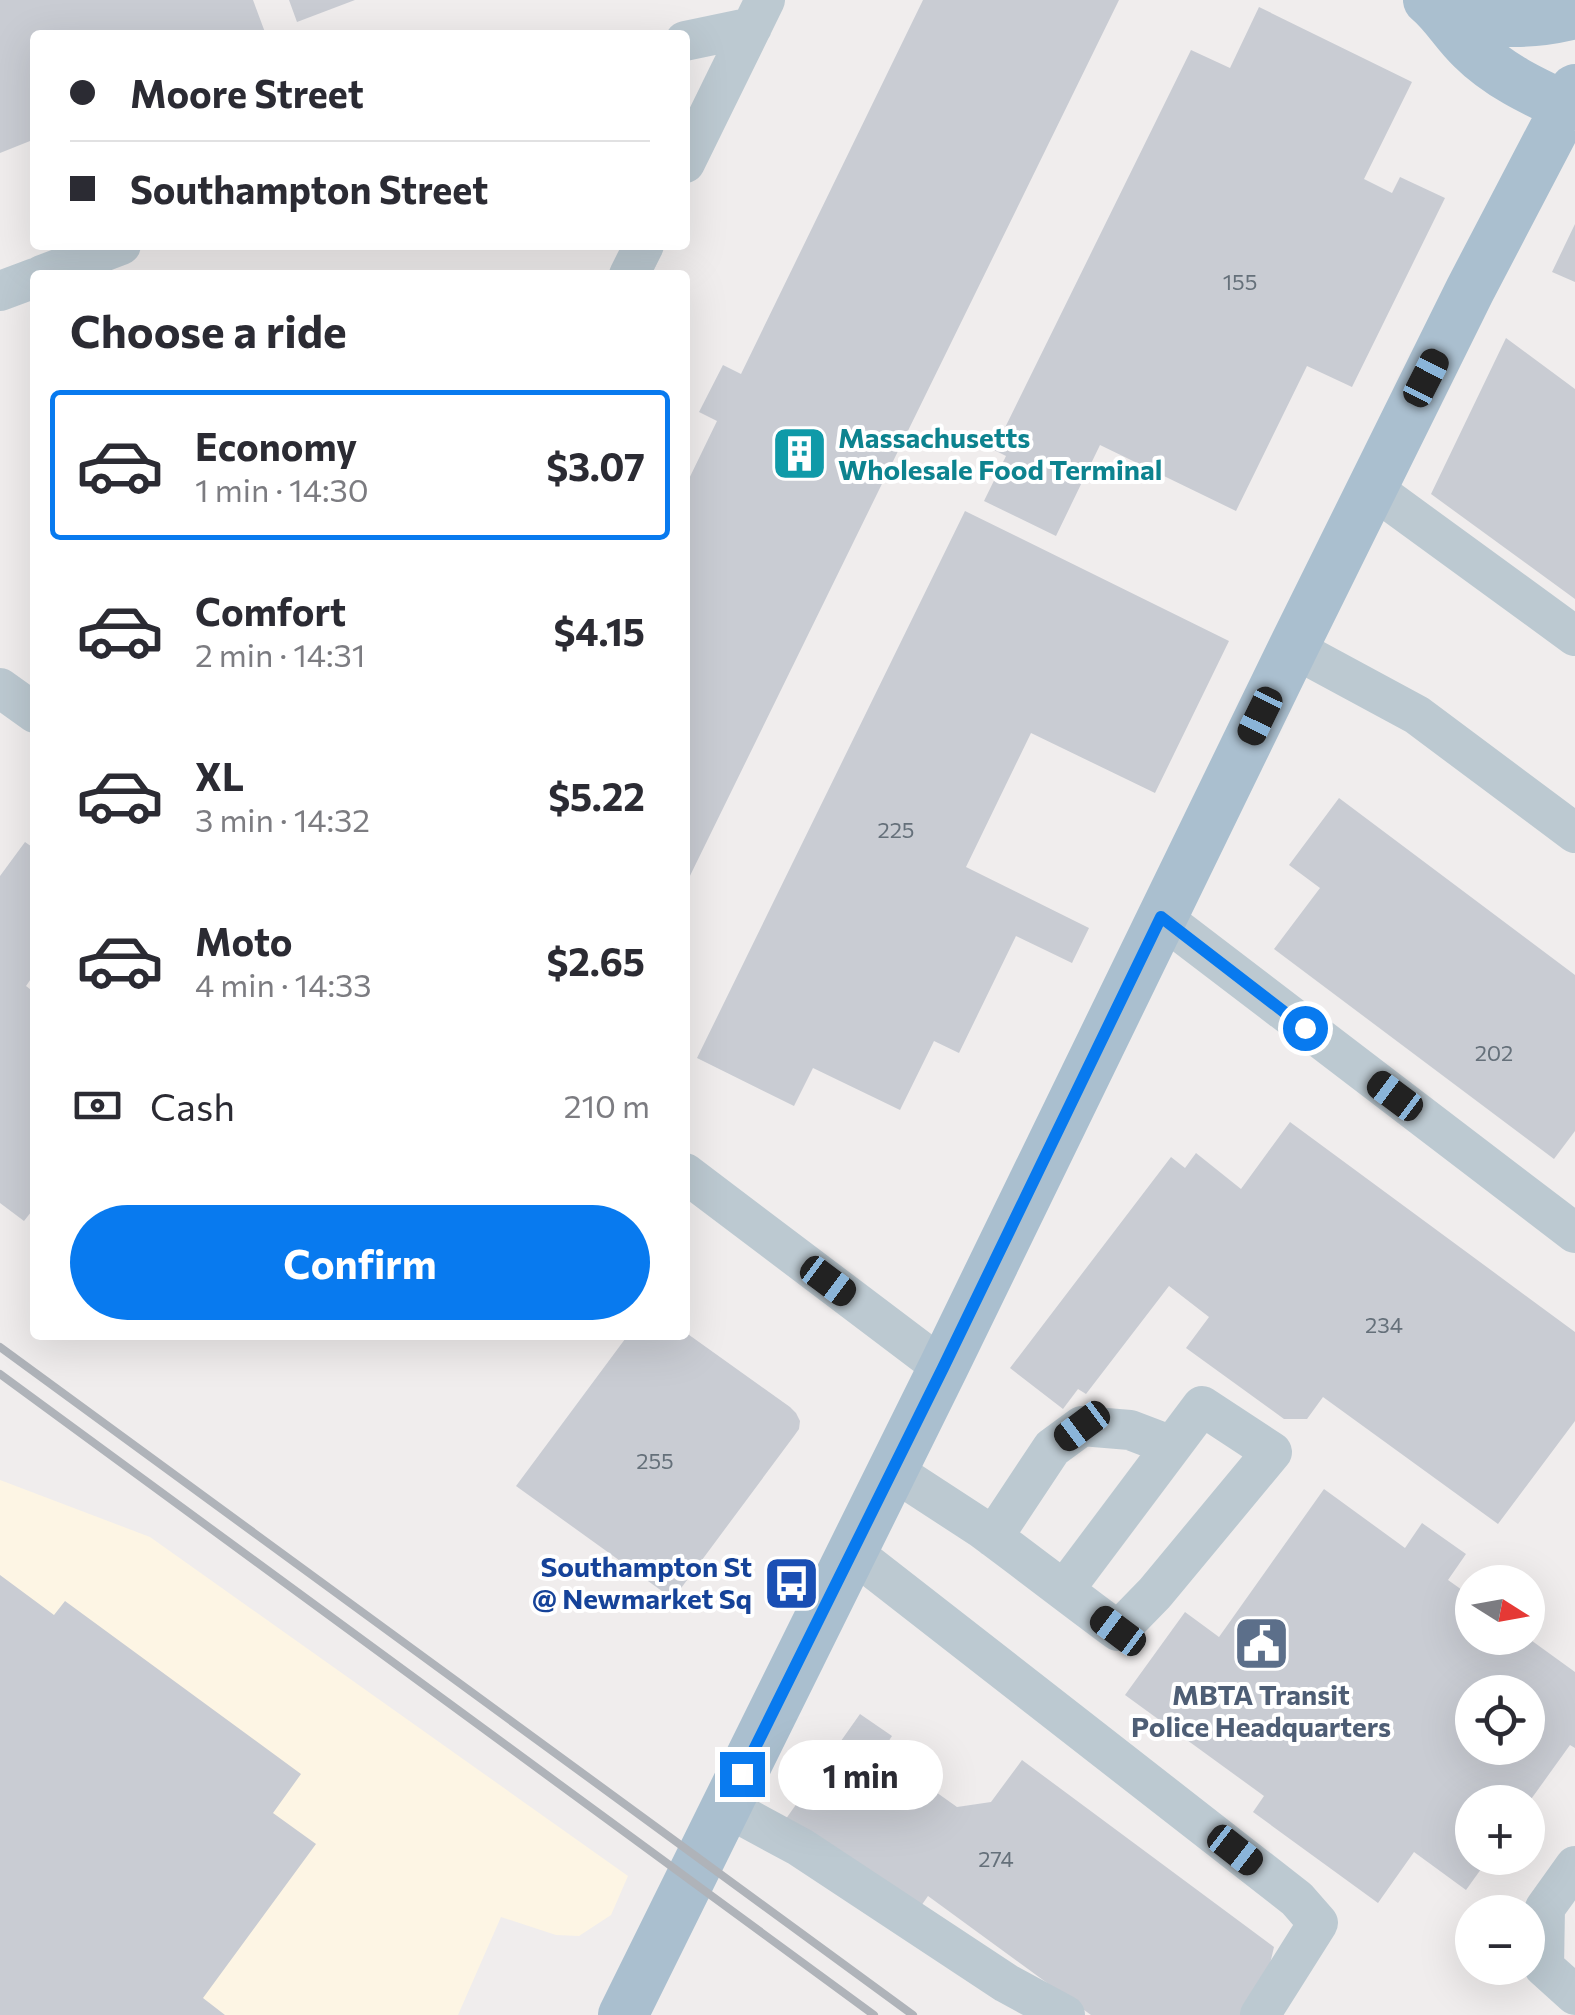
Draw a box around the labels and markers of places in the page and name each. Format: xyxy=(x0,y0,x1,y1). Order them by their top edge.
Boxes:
place label: Massachusetts Wholesale Food Terminal xyxy=(838,420,1162,486)
building icon: Massachusetts Wholesale Food Terminal xyxy=(769,424,829,484)
place label: Southampton St @ Newmarket Sq xyxy=(532,1549,752,1615)
bus stop icon: Southampton St @ Newmarket Sq xyxy=(761,1553,821,1613)
public building icon: MBTA Transit Police Headquarters xyxy=(1231,1614,1291,1674)
place label: MBTA Transit Police Headquarters xyxy=(1131,1677,1391,1743)

